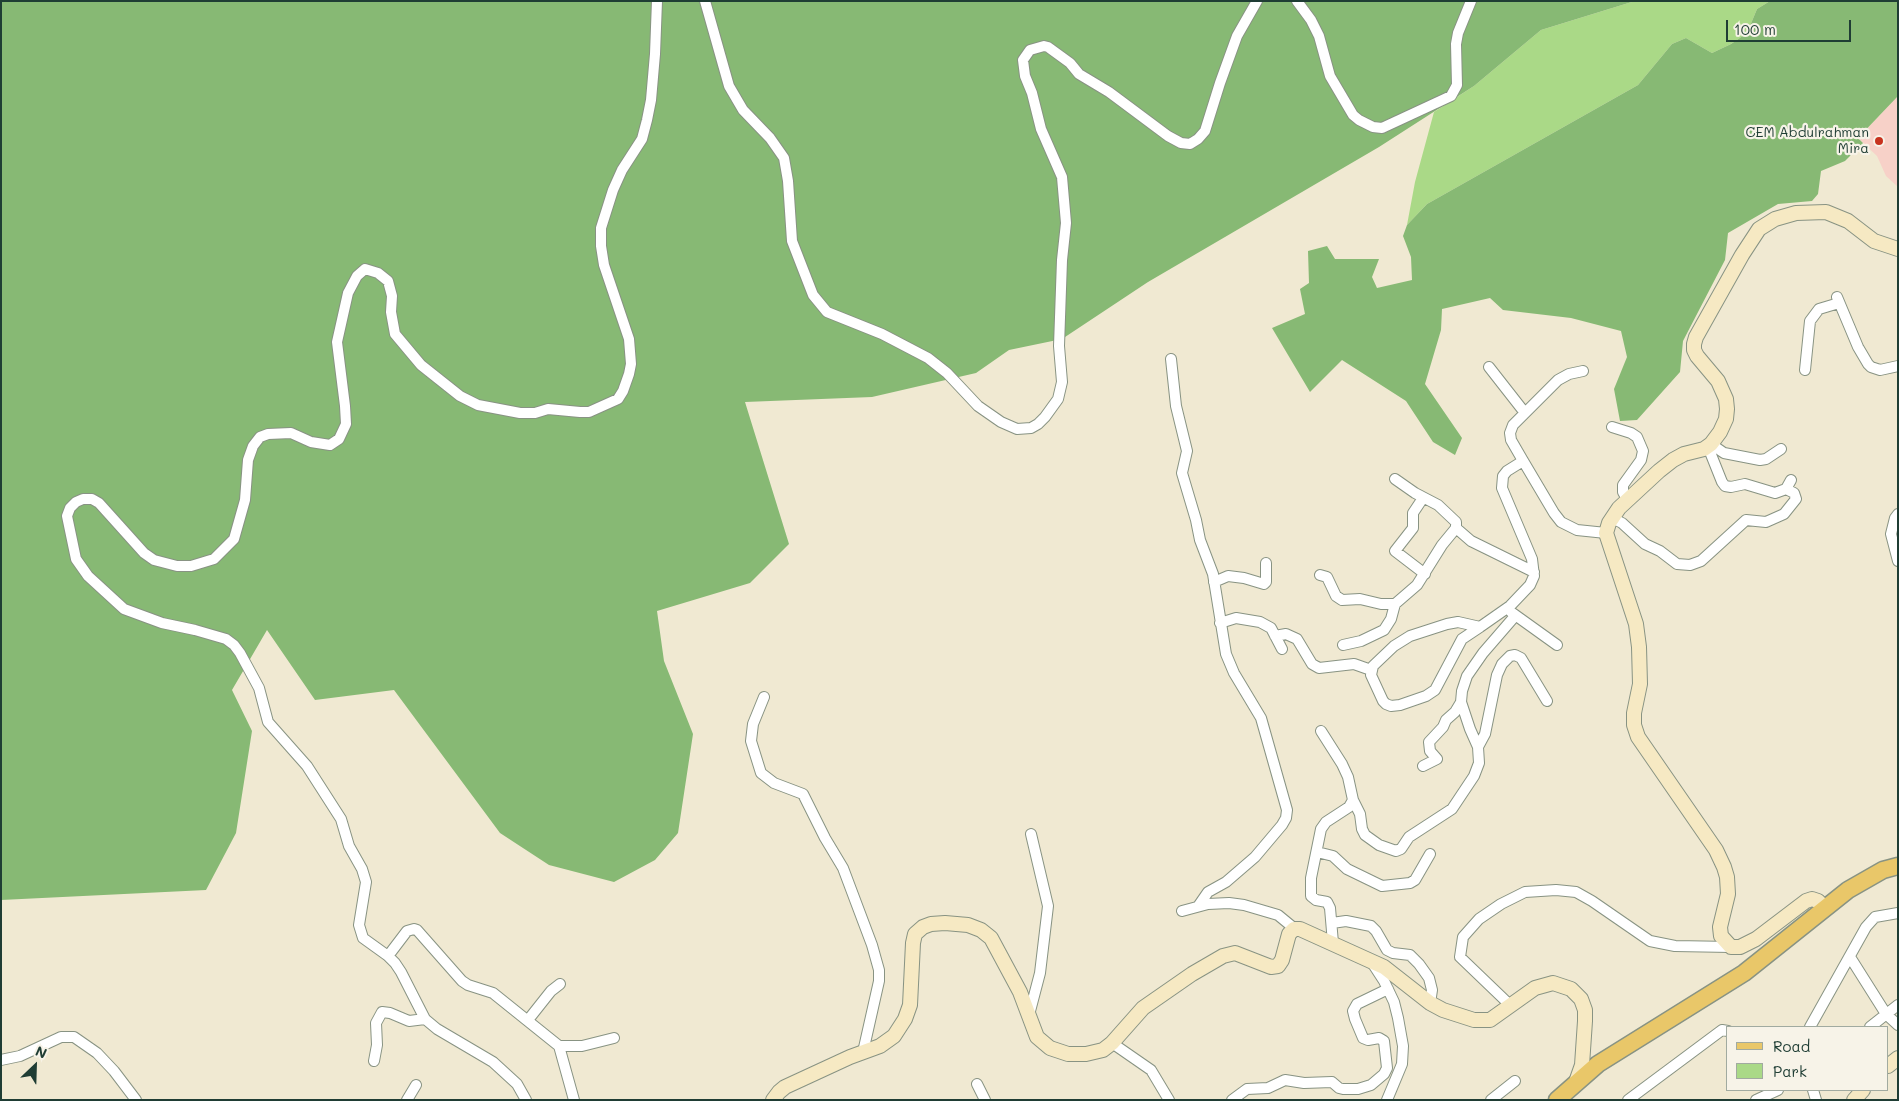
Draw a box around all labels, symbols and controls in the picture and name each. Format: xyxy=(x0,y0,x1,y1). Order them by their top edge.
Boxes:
scale bar xyxy=(1729,10,1854,42)
text: 100 m xyxy=(1734,19,1776,39)
place label: CEM Abdulrahman Mira xyxy=(1745,125,1869,158)
marker: CEM Abdulrahman Mira xyxy=(1873,135,1885,147)
legend xyxy=(1726,1026,1889,1091)
text: Road xyxy=(1773,1036,1810,1056)
north arrow xyxy=(10,1041,60,1091)
text: N xyxy=(33,1041,50,1063)
text: Park xyxy=(1773,1061,1807,1081)

